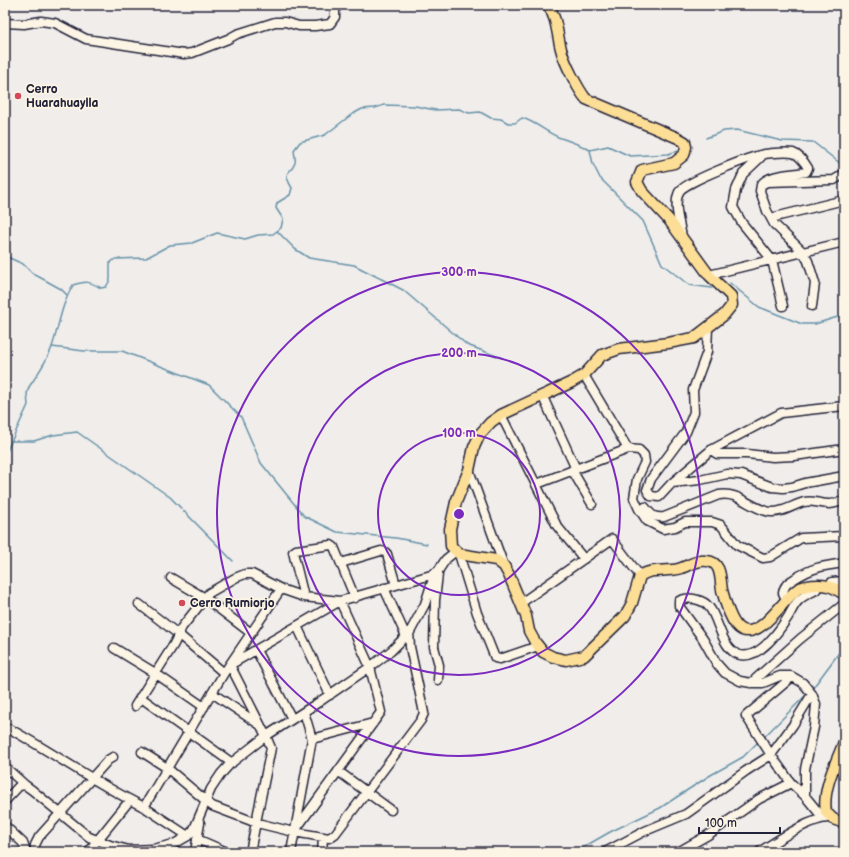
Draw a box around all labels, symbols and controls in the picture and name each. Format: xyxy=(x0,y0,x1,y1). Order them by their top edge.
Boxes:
place label: Cerro Huarahuaylla xyxy=(26,82,99,111)
marker: Cerro Huarahuaylla xyxy=(13,91,23,101)
text: 300 m xyxy=(441,265,477,280)
text: 200 m xyxy=(441,346,477,361)
text: 100 m xyxy=(442,426,476,441)
centre of rings xyxy=(452,507,466,521)
place label: Cerro Rumiorjo xyxy=(190,596,275,611)
marker: Cerro Rumiorjo xyxy=(177,598,187,608)
scale bar xyxy=(699,809,780,835)
text: 100 m xyxy=(705,816,737,831)

